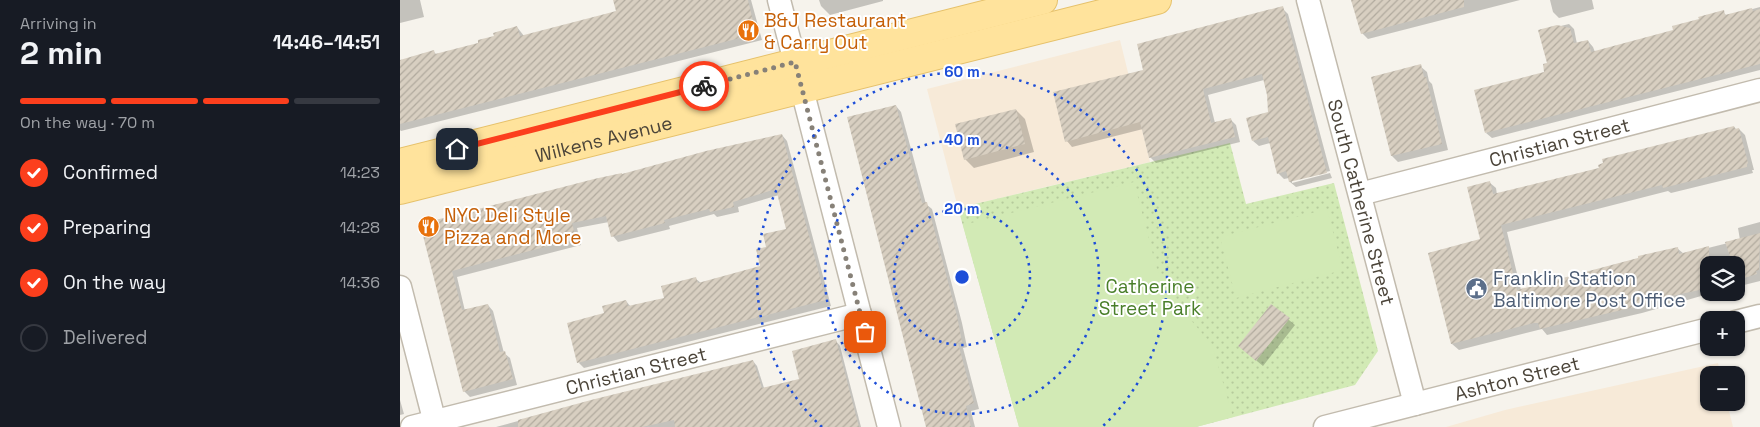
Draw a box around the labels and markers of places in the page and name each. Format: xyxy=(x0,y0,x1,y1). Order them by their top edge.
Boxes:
place label: B&J Restaurant & Carry Out xyxy=(764,8,906,55)
restaurant icon: B&J Restaurant & Carry Out xyxy=(736,19,760,43)
pin xyxy=(436,128,478,170)
place label: NYC Deli Style Pizza and More xyxy=(444,203,582,250)
restaurant icon: NYC Deli Style Pizza and More xyxy=(416,214,440,238)
place label: Franklin Station Baltimore Post Office xyxy=(1493,266,1686,313)
centre of rings xyxy=(953,268,971,286)
public building icon: Franklin Station Baltimore Post Office xyxy=(1465,277,1489,301)
pin xyxy=(844,311,886,353)

